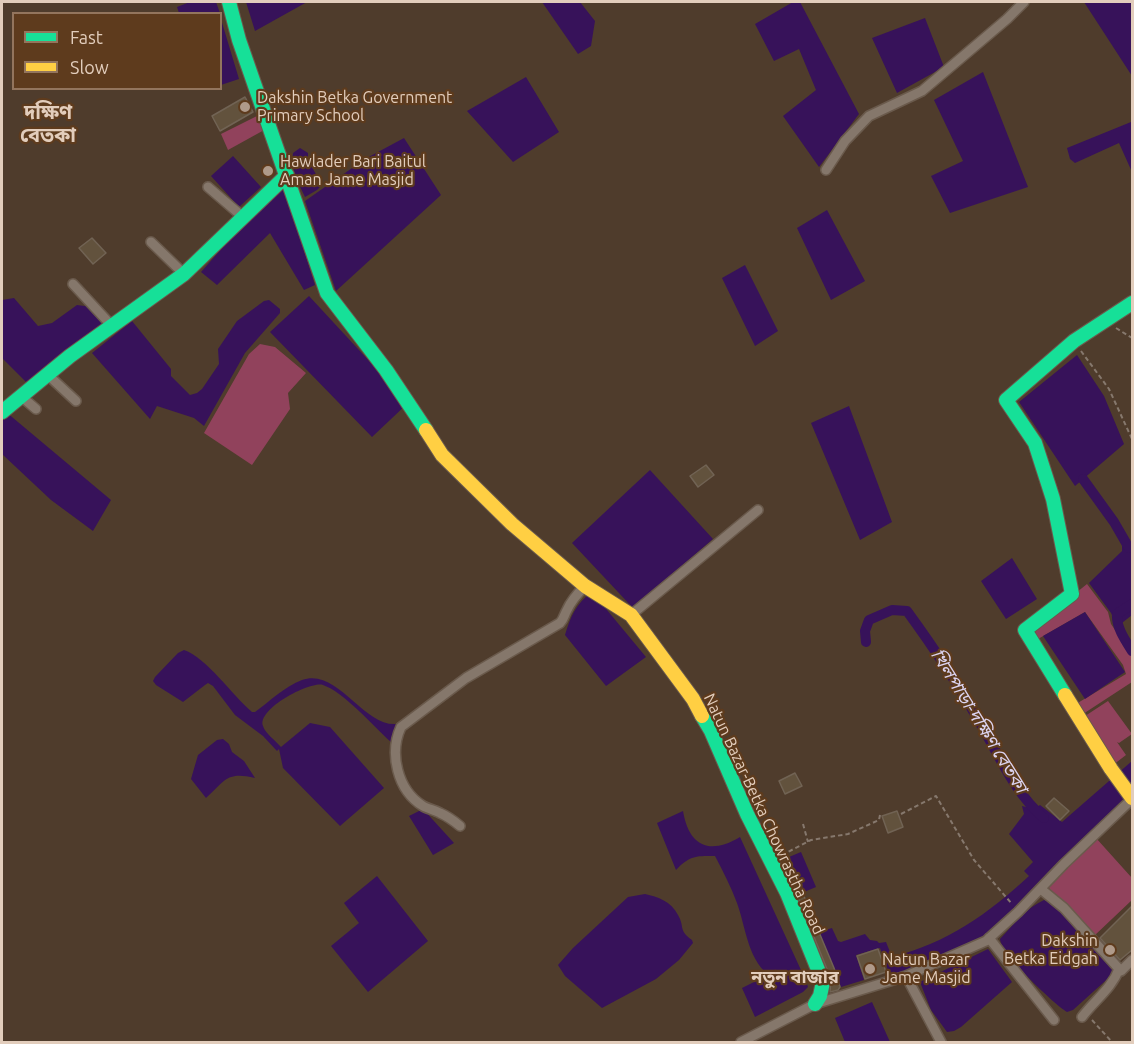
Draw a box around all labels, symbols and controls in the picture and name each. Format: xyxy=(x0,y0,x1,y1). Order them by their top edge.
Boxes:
legend xyxy=(12,12,222,90)
text: Fast xyxy=(70,27,103,47)
text: Slow xyxy=(70,57,109,77)
place label: Dakshin Betka Government Primary School xyxy=(257,88,452,126)
district label: দক্ষিণ বেতকা xyxy=(20,100,76,147)
marker: Dakshin Betka Government Primary School xyxy=(238,100,252,114)
place label: Hawlader Bari Baitul Aman Jame Masjid xyxy=(280,152,426,190)
marker: Hawlader Bari Baitul Aman Jame Masjid xyxy=(261,164,275,178)
water label: খিলপাড়া-দক্ষিণ বেতকা xyxy=(926,645,1032,797)
street label: Natun Bazar-Betka Chowrastha Road xyxy=(700,691,828,937)
place label: Dakshin Betka Eidgah xyxy=(1004,931,1098,969)
marker: Dakshin Betka Eidgah xyxy=(1103,943,1117,957)
place label: Natun Bazar Jame Masjid xyxy=(882,950,971,988)
marker: Natun Bazar Jame Masjid xyxy=(863,962,877,976)
district label: নতুন বাজার xyxy=(751,966,839,988)

